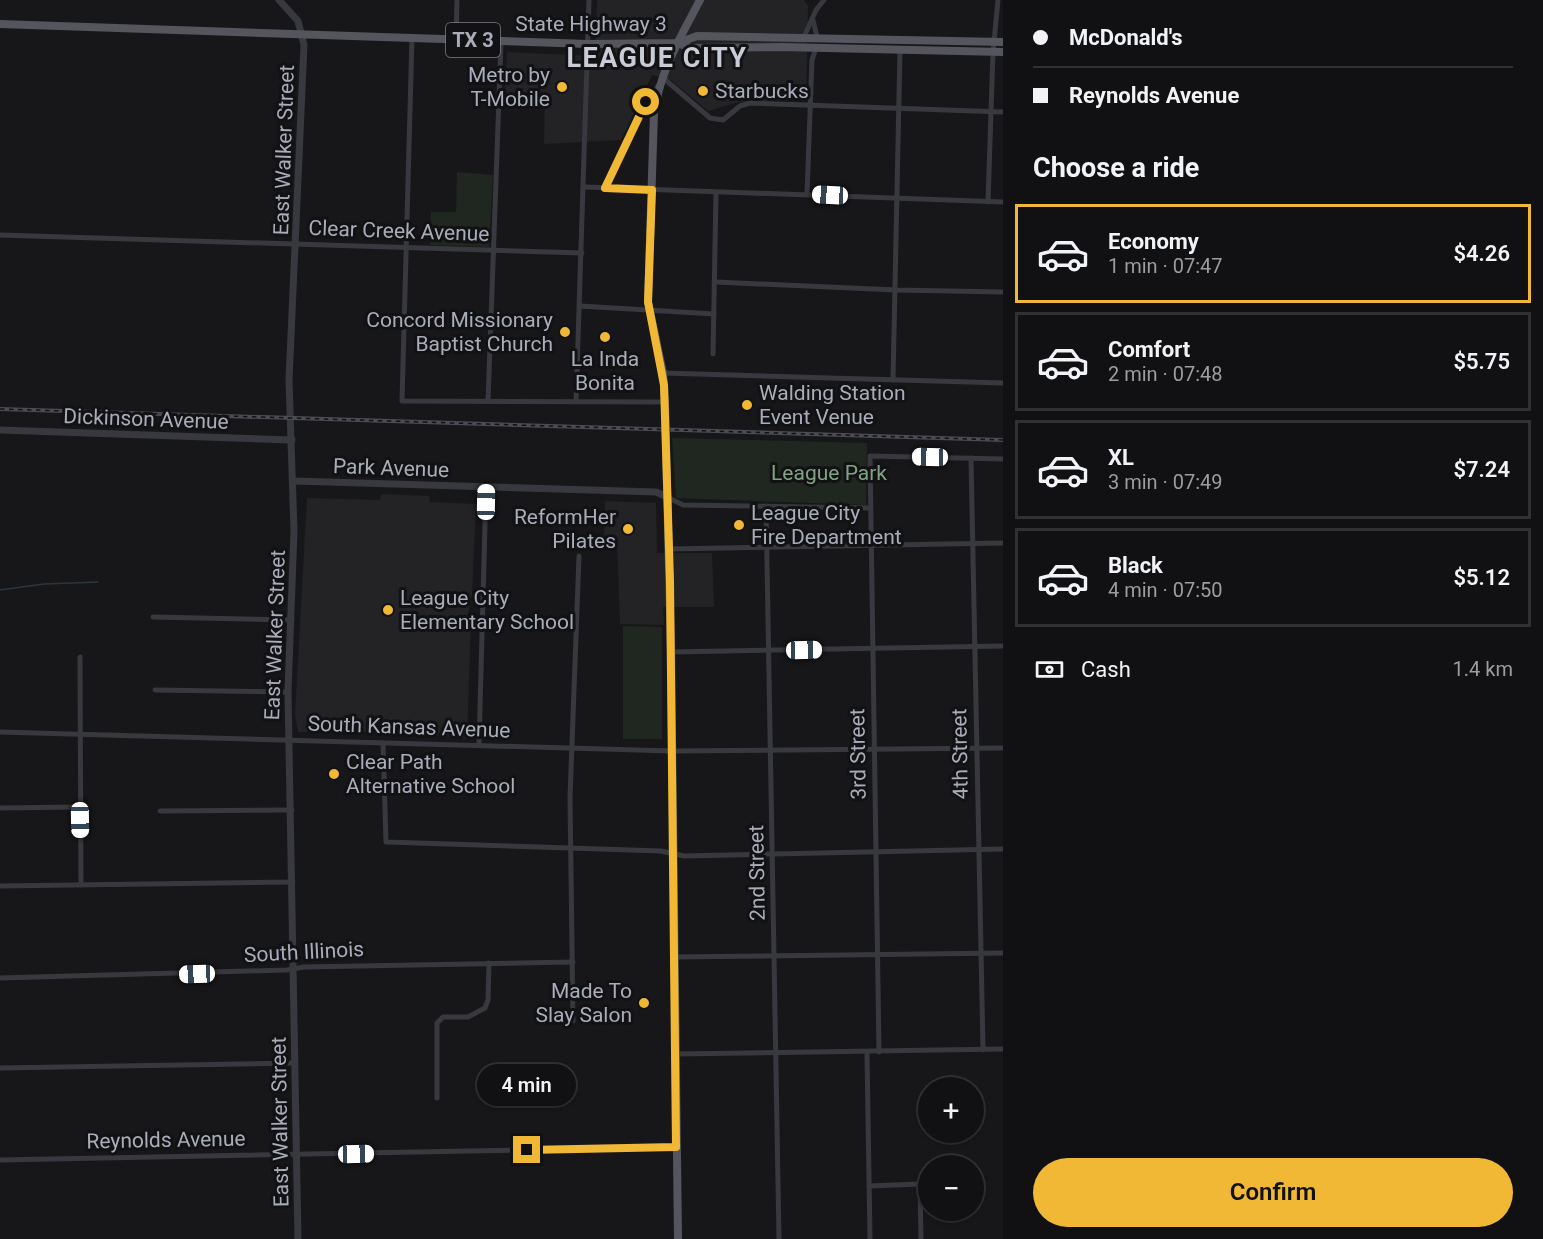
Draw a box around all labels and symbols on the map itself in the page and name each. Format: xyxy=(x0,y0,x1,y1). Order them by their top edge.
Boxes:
street label: State Highway 3 xyxy=(515,12,667,36)
road number: TX 3 xyxy=(446,23,500,57)
district label: LEAGUE CITY xyxy=(566,42,748,74)
place label: Metro by T-Mobile xyxy=(468,63,550,111)
street label: East Walker Street xyxy=(269,64,299,236)
place label: Starbucks xyxy=(715,79,809,103)
marker: Metro by T-Mobile xyxy=(555,80,569,94)
marker: Starbucks xyxy=(696,84,710,98)
route start xyxy=(632,88,659,115)
car xyxy=(812,185,848,205)
street label: Clear Creek Avenue xyxy=(308,216,490,246)
place label: Concord Missionary Baptist Church xyxy=(366,308,553,356)
marker: Concord Missionary Baptist Church xyxy=(558,325,572,339)
marker: La Inda Bonita xyxy=(598,330,612,344)
place label: La Inda Bonita xyxy=(571,347,639,395)
place label: Walding Station Event Venue xyxy=(759,381,906,429)
marker: Walding Station Event Venue xyxy=(740,398,754,412)
street label: Dickinson Avenue xyxy=(63,404,229,434)
car xyxy=(912,448,948,466)
street label: Park Avenue xyxy=(333,454,449,482)
park label: League Park xyxy=(771,461,887,485)
car xyxy=(477,484,495,520)
place label: League City Fire Department xyxy=(751,501,902,549)
place label: ReformHer Pilates xyxy=(514,505,616,553)
marker: League City Fire Department xyxy=(732,518,746,532)
marker: ReformHer Pilates xyxy=(621,522,635,536)
street label: East Walker Street xyxy=(260,549,290,721)
place label: League City Elementary School xyxy=(400,586,574,634)
marker: League City Elementary School xyxy=(381,603,395,617)
car xyxy=(786,641,822,659)
street label: 3rd Street xyxy=(845,708,871,800)
street label: 4th Street xyxy=(947,708,973,800)
street label: South Kansas Avenue xyxy=(307,711,511,743)
place label: Clear Path Alternative School xyxy=(346,750,515,798)
marker: Clear Path Alternative School xyxy=(327,767,341,781)
car xyxy=(71,802,89,838)
street label: 2nd Street xyxy=(744,825,770,921)
street label: South Illinois xyxy=(243,937,365,967)
car xyxy=(179,964,215,984)
place label: Made To Slay Salon xyxy=(535,979,632,1027)
marker: Made To Slay Salon xyxy=(637,996,651,1010)
street label: East Walker Street xyxy=(267,1036,293,1207)
callout: 4 min xyxy=(478,1063,576,1105)
street label: Reynolds Avenue xyxy=(86,1127,246,1153)
route end xyxy=(513,1136,540,1163)
car xyxy=(338,1145,374,1163)

